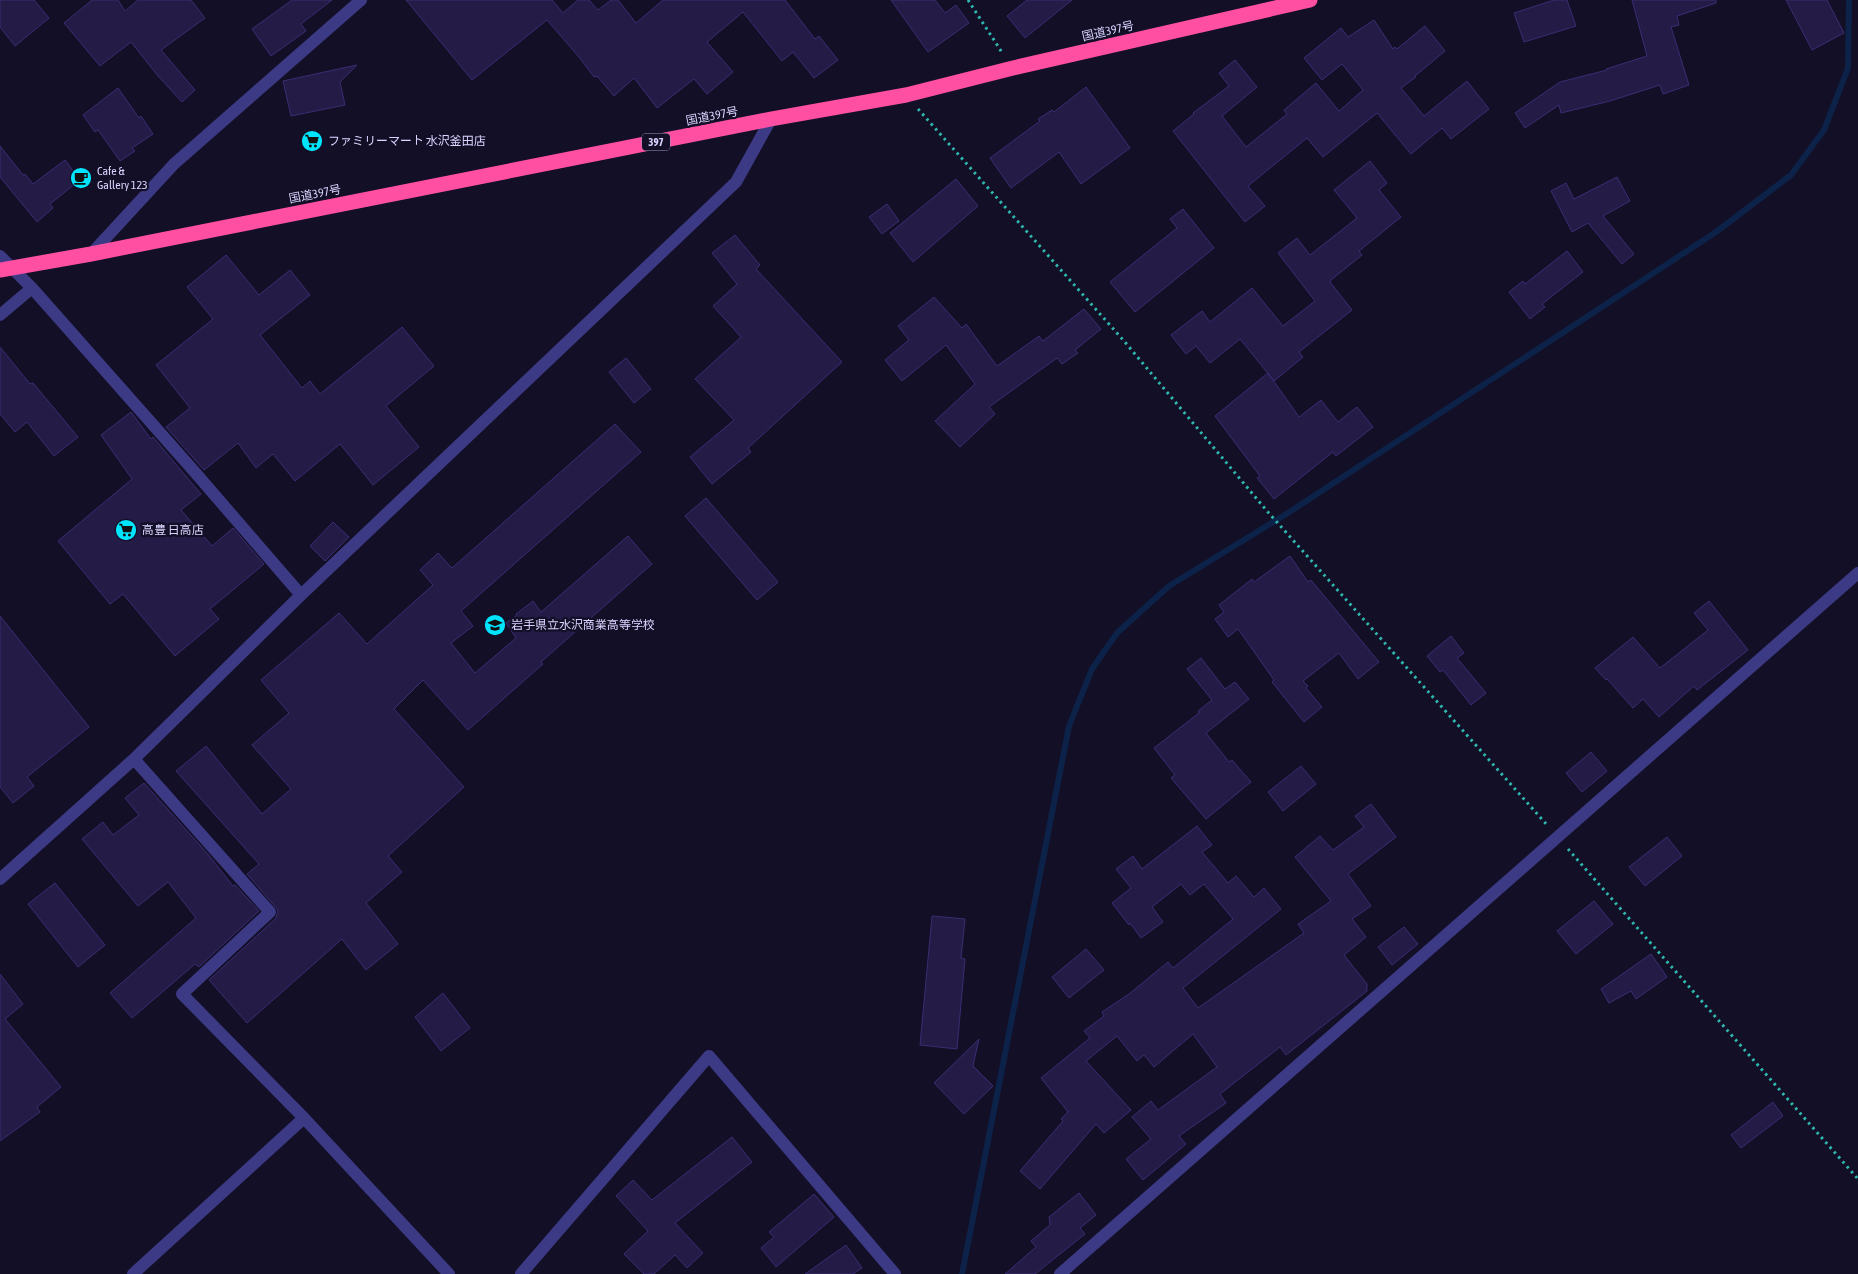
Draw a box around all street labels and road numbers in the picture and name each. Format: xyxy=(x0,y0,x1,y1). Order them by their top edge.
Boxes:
street label: 国道397号 xyxy=(1081,18,1135,44)
street label: 国道397号 xyxy=(685,104,739,128)
road number: 397 xyxy=(642,134,670,150)
street label: 国道397号 xyxy=(288,182,342,206)

